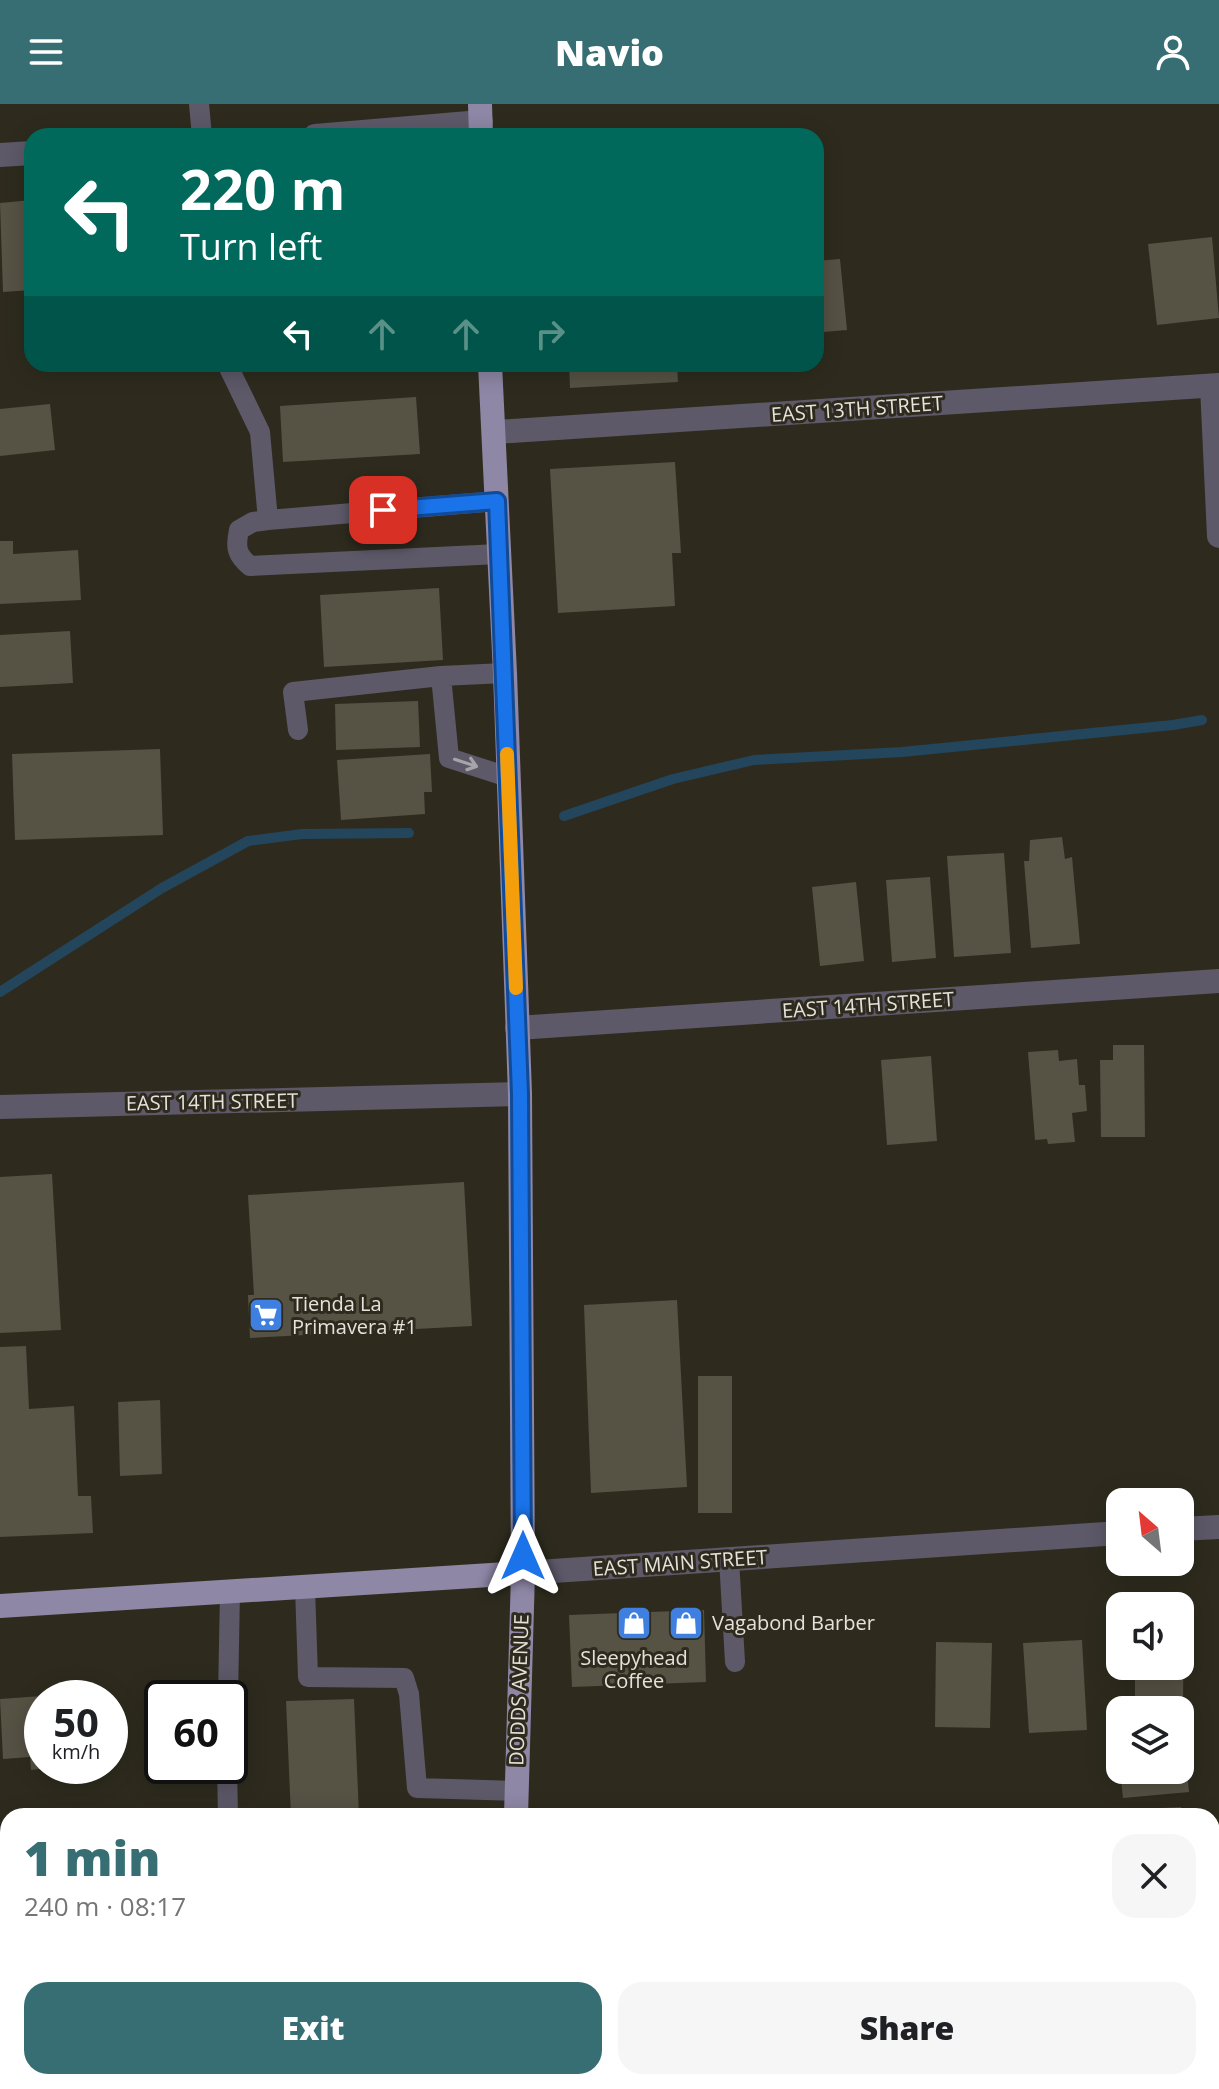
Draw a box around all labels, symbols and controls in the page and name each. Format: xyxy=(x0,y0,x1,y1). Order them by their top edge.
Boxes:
text: Navio xyxy=(555,28,664,77)
icon: menu xyxy=(24,30,68,74)
icon: person xyxy=(1151,30,1195,74)
text: 220 m xyxy=(180,150,346,226)
icon: left xyxy=(48,160,152,264)
text: Turn left xyxy=(180,222,322,271)
icon: left xyxy=(276,312,320,356)
icon: ahead xyxy=(360,312,404,356)
icon: ahead xyxy=(444,312,488,356)
icon: right xyxy=(528,312,572,356)
street label: EAST 13TH STREET xyxy=(770,389,944,428)
pin xyxy=(349,476,417,544)
icon: arrive xyxy=(361,488,405,532)
one-way arrow xyxy=(453,757,478,772)
street label: EAST 14TH STREET xyxy=(781,985,955,1024)
street label: EAST 14TH STREET xyxy=(126,1086,298,1117)
place label: Tienda La Primavera #1 xyxy=(292,1290,417,1340)
supermarket icon: Tienda La Primavera #1 xyxy=(247,1296,285,1334)
north arrow xyxy=(1106,1488,1194,1576)
map controls xyxy=(1106,1488,1194,1784)
position arrow xyxy=(481,1514,565,1598)
street label: EAST MAIN STREET xyxy=(592,1543,768,1582)
button: sound xyxy=(1106,1592,1194,1680)
shop icon: Sleepyhead Coffee xyxy=(615,1604,653,1642)
shop icon: Vagabond Barber xyxy=(667,1604,705,1642)
place label: Vagabond Barber xyxy=(712,1609,875,1636)
street label: DODDS AVENUE xyxy=(502,1614,535,1766)
place label: Sleepyhead Coffee xyxy=(580,1644,688,1694)
speed limit sign: 60 xyxy=(144,1680,248,1784)
text: 50 xyxy=(53,1694,99,1749)
button: layers xyxy=(1106,1696,1194,1784)
text: km/h xyxy=(52,1738,100,1765)
text: 1 min xyxy=(24,1825,160,1890)
button: close xyxy=(1112,1834,1196,1918)
text: 240 m · 08:17 xyxy=(24,1888,186,1924)
button: Exit xyxy=(24,1982,602,2074)
button: Share xyxy=(618,1982,1196,2074)

